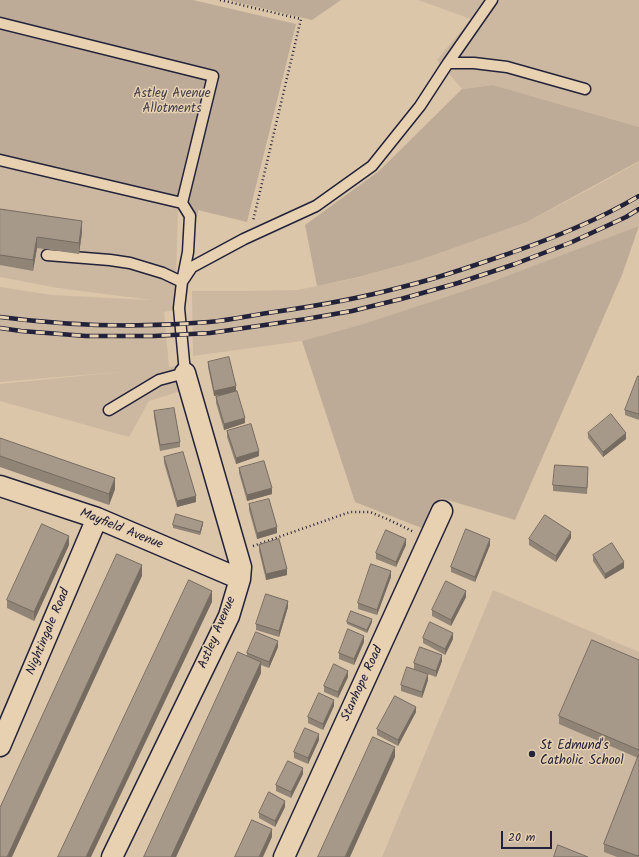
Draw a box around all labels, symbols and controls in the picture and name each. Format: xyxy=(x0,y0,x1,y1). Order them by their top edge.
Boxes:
park label: Astley Avenue Allotments xyxy=(133,87,211,118)
street label: Mayfield Avenue xyxy=(77,506,165,554)
street label: Nightingale Road xyxy=(24,586,74,678)
street label: Astley Avenue xyxy=(196,594,240,672)
street label: Stanhope Road xyxy=(339,644,387,724)
place label: St Edmund's Catholic School xyxy=(540,739,624,770)
marker: St Edmund's Catholic School xyxy=(527,749,537,759)
scale bar xyxy=(503,823,554,849)
text: 20 m xyxy=(508,828,535,847)

